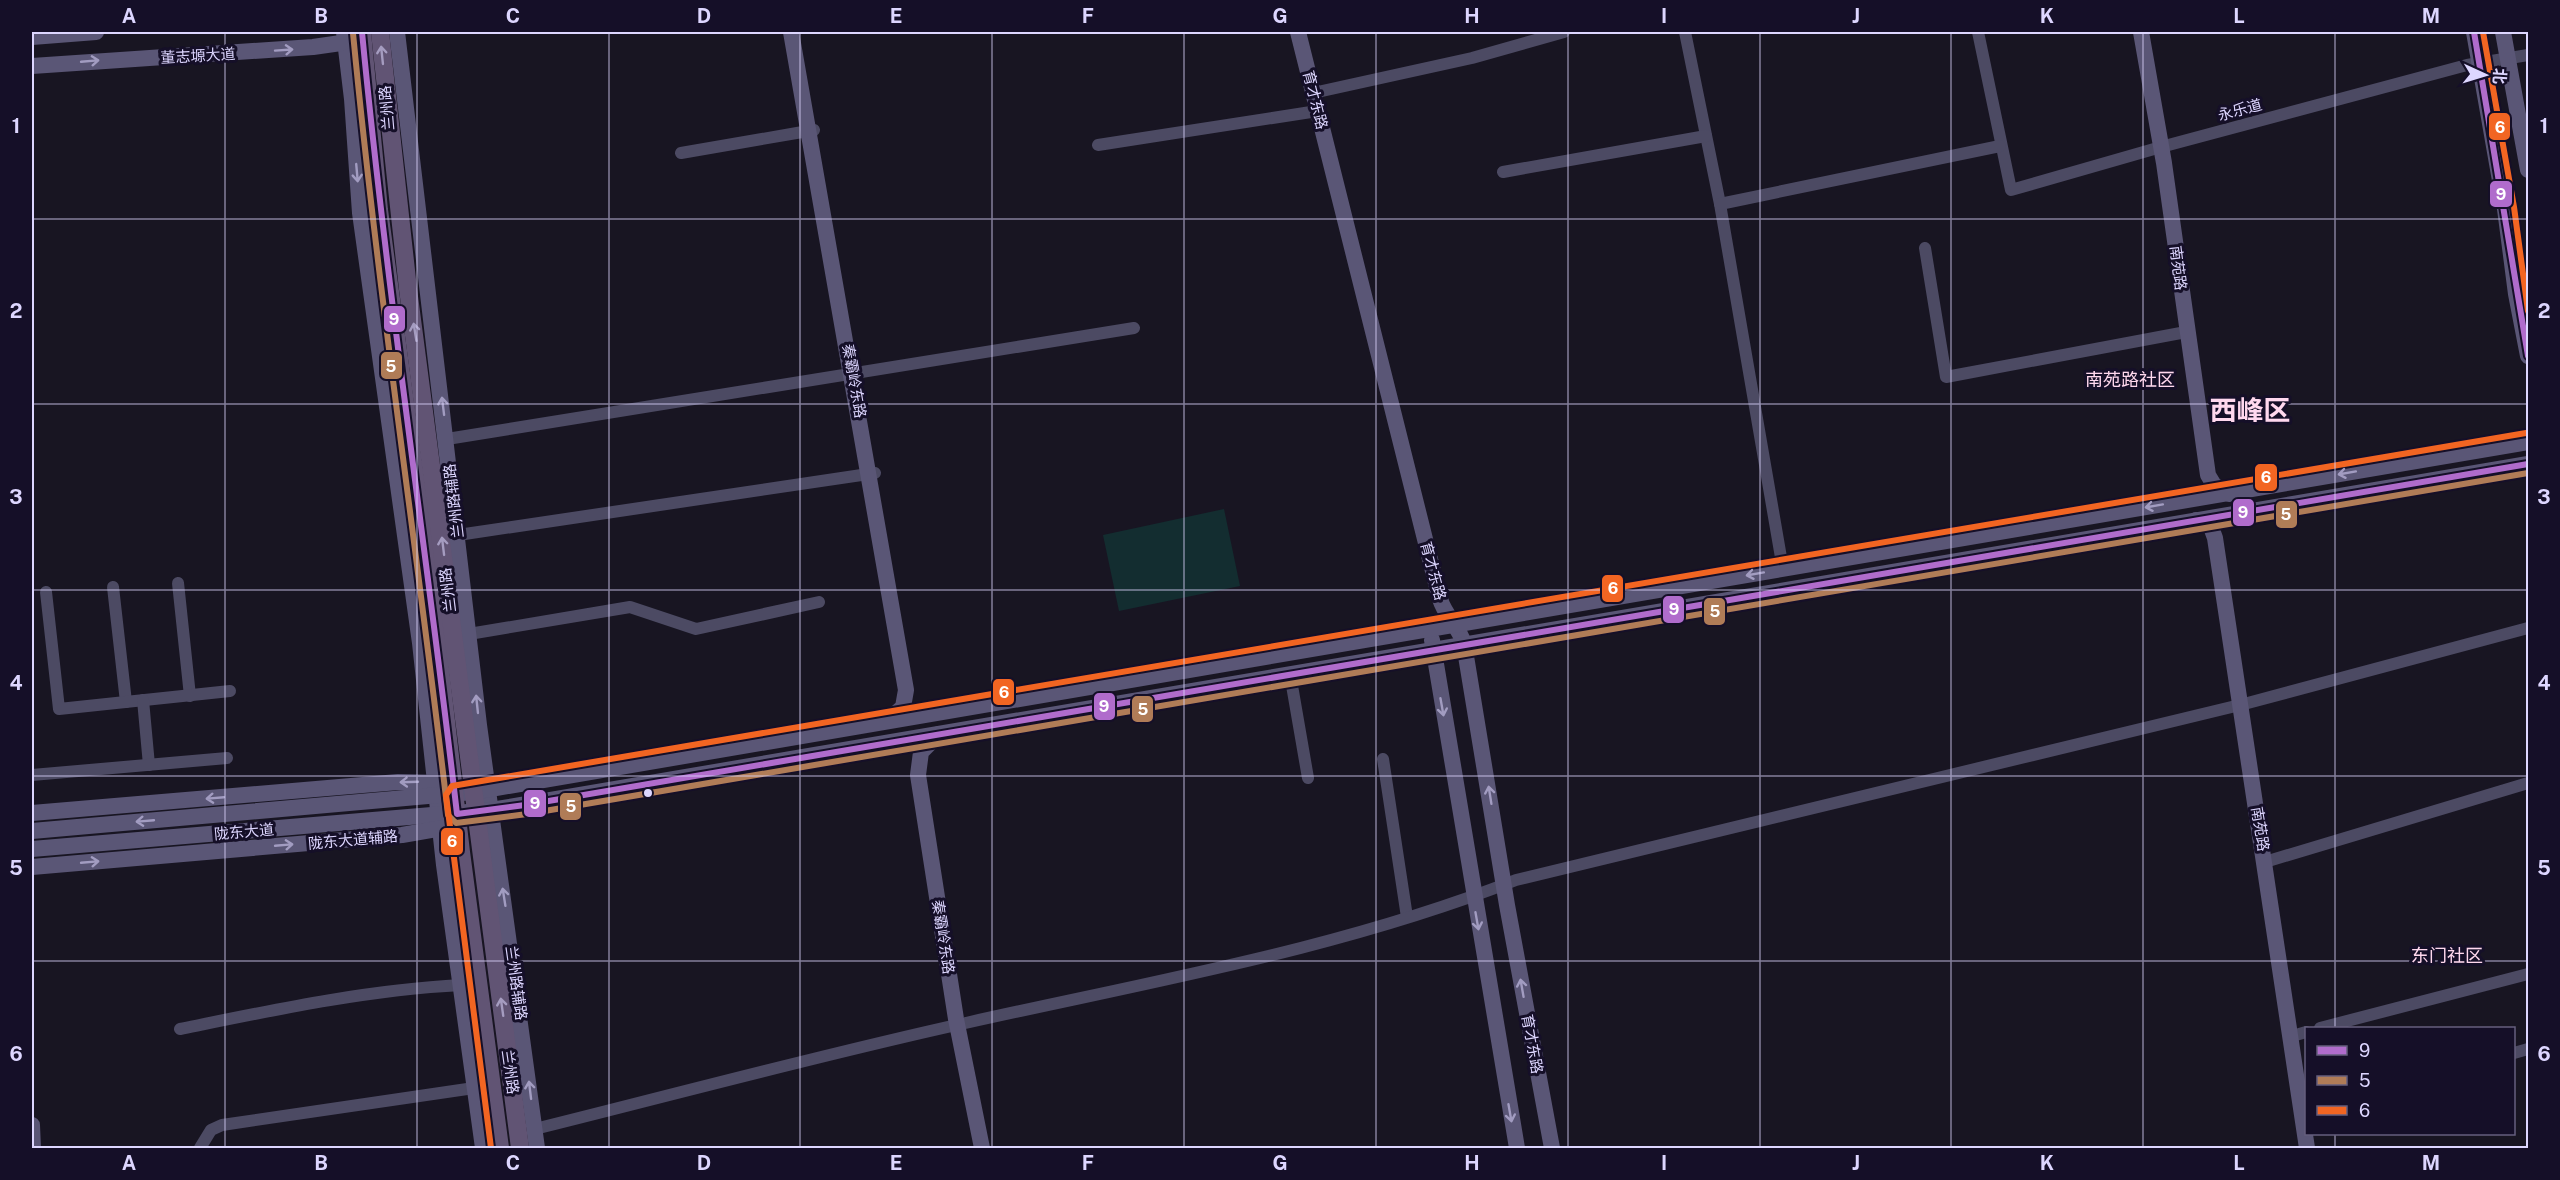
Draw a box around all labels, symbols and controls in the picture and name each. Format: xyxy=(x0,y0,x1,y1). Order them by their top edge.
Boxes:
text: A xyxy=(122,4,136,28)
text: B xyxy=(314,4,328,28)
text: C xyxy=(506,4,520,28)
text: D xyxy=(697,4,711,28)
text: E xyxy=(890,4,902,28)
text: F xyxy=(1082,4,1094,28)
text: G xyxy=(1272,4,1288,28)
text: H xyxy=(1464,4,1480,28)
text: I xyxy=(1661,4,1667,28)
text: J xyxy=(1852,4,1860,28)
text: K xyxy=(2040,4,2054,28)
text: L xyxy=(2233,4,2245,28)
text: M xyxy=(2422,4,2440,28)
one-way arrow xyxy=(274,44,294,55)
street label: 董志塬大道 xyxy=(160,45,236,66)
one-way arrow xyxy=(376,45,387,65)
north arrow xyxy=(2455,45,2515,105)
one-way arrow xyxy=(79,55,99,66)
text: 北 xyxy=(2489,67,2510,85)
street label: 育才东路 xyxy=(1300,69,1331,131)
street label: 兰州路 xyxy=(376,85,397,131)
street label: 永乐道 xyxy=(2216,95,2264,124)
line badge: 6 xyxy=(2488,112,2511,141)
text: 1 xyxy=(12,114,20,138)
text: 1 xyxy=(2540,114,2548,138)
text: 6 xyxy=(2495,118,2505,137)
one-way arrow xyxy=(352,163,363,183)
line badge: 9 xyxy=(2489,180,2513,208)
text: 9 xyxy=(2496,185,2506,204)
street label: 南苑路 xyxy=(2167,245,2190,291)
text: 2 xyxy=(10,299,22,323)
text: 2 xyxy=(2538,299,2550,323)
line badge: 9 xyxy=(383,305,406,333)
text: 9 xyxy=(389,310,399,329)
one-way arrow xyxy=(409,322,420,342)
street label: 秦霸岭东路 xyxy=(840,342,869,419)
line badge: 5 xyxy=(380,351,403,380)
text: 5 xyxy=(386,357,397,376)
district label: 南苑路社区 xyxy=(2085,369,2175,390)
district label: 西峰区 xyxy=(2210,394,2291,426)
one-way arrow xyxy=(437,397,448,417)
street label: 兰州路辅路 xyxy=(440,463,467,539)
line badge: 6 xyxy=(2254,463,2278,492)
text: 6 xyxy=(2261,468,2271,487)
one-way arrow xyxy=(2337,468,2357,479)
text: 3 xyxy=(9,485,23,509)
text: 3 xyxy=(2537,485,2551,509)
line badge: 9 xyxy=(2232,498,2255,527)
line badge: 5 xyxy=(2275,500,2298,529)
one-way arrow xyxy=(2145,501,2165,512)
text: 9 xyxy=(2238,503,2248,522)
text: 5 xyxy=(2281,505,2292,524)
one-way arrow xyxy=(437,537,448,556)
street label: 育才东路 xyxy=(1418,540,1449,602)
street label: 兰州路 xyxy=(436,567,459,613)
one-way arrow xyxy=(1746,569,1766,580)
line badge: 6 xyxy=(1601,574,1624,603)
text: 6 xyxy=(1608,579,1618,598)
line badge: 9 xyxy=(1662,595,1685,624)
line badge: 5 xyxy=(1703,597,1726,626)
text: 9 xyxy=(1669,600,1679,619)
text: 5 xyxy=(1710,602,1721,621)
text: 4 xyxy=(9,671,23,695)
text: 4 xyxy=(2537,671,2551,695)
line badge: 6 xyxy=(992,678,1015,706)
text: 6 xyxy=(999,683,1009,702)
line badge: 9 xyxy=(1093,692,1116,721)
one-way arrow xyxy=(471,695,482,715)
line badge: 5 xyxy=(1131,695,1154,723)
text: 9 xyxy=(1099,697,1109,716)
one-way arrow xyxy=(1437,697,1448,717)
text: 5 xyxy=(1138,700,1149,719)
one-way arrow xyxy=(400,776,420,787)
one-way arrow xyxy=(1484,786,1495,806)
unlabelled marker xyxy=(642,787,654,799)
line badge: 9 xyxy=(523,789,547,818)
line badge: 5 xyxy=(559,792,582,821)
one-way arrow xyxy=(205,793,225,804)
text: 9 xyxy=(530,794,540,813)
text: 5 xyxy=(566,797,577,816)
street label: 南苑路 xyxy=(2249,805,2272,852)
one-way arrow xyxy=(136,816,156,827)
street label: 陇东大道 xyxy=(213,820,275,843)
street label: 陇东大道辅路 xyxy=(307,827,399,852)
line badge: 6 xyxy=(440,827,464,856)
text: 6 xyxy=(447,832,457,851)
one-way arrow xyxy=(274,840,294,851)
text: 5 xyxy=(9,856,23,880)
one-way arrow xyxy=(79,856,99,867)
text: 5 xyxy=(2537,856,2551,880)
one-way arrow xyxy=(498,888,509,908)
street label: 秦霸岭东路 xyxy=(929,899,958,975)
one-way arrow xyxy=(1472,910,1483,930)
street label: 兰州路辅路 xyxy=(503,945,530,1021)
district label: 东门社区 xyxy=(2411,945,2483,966)
one-way arrow xyxy=(1516,978,1527,998)
one-way arrow xyxy=(496,998,507,1018)
street label: 育才东路 xyxy=(1519,1013,1546,1075)
legend xyxy=(2305,1027,2515,1135)
text: 9 xyxy=(2359,1040,2370,1061)
text: 6 xyxy=(9,1042,23,1066)
text: 6 xyxy=(2537,1042,2551,1066)
street label: 兰州路 xyxy=(499,1048,522,1095)
text: 5 xyxy=(2359,1070,2371,1091)
one-way arrow xyxy=(524,1081,535,1101)
text: 6 xyxy=(2359,1100,2370,1121)
one-way arrow xyxy=(1505,1102,1516,1122)
text: A xyxy=(122,1151,136,1175)
text: B xyxy=(314,1151,328,1175)
text: C xyxy=(506,1151,520,1175)
text: D xyxy=(697,1151,711,1175)
text: E xyxy=(890,1151,902,1175)
text: F xyxy=(1082,1151,1094,1175)
text: G xyxy=(1272,1151,1288,1175)
text: H xyxy=(1464,1151,1480,1175)
text: I xyxy=(1661,1151,1667,1175)
text: J xyxy=(1852,1151,1860,1175)
text: K xyxy=(2040,1151,2054,1175)
text: L xyxy=(2233,1151,2245,1175)
text: M xyxy=(2422,1151,2440,1175)

